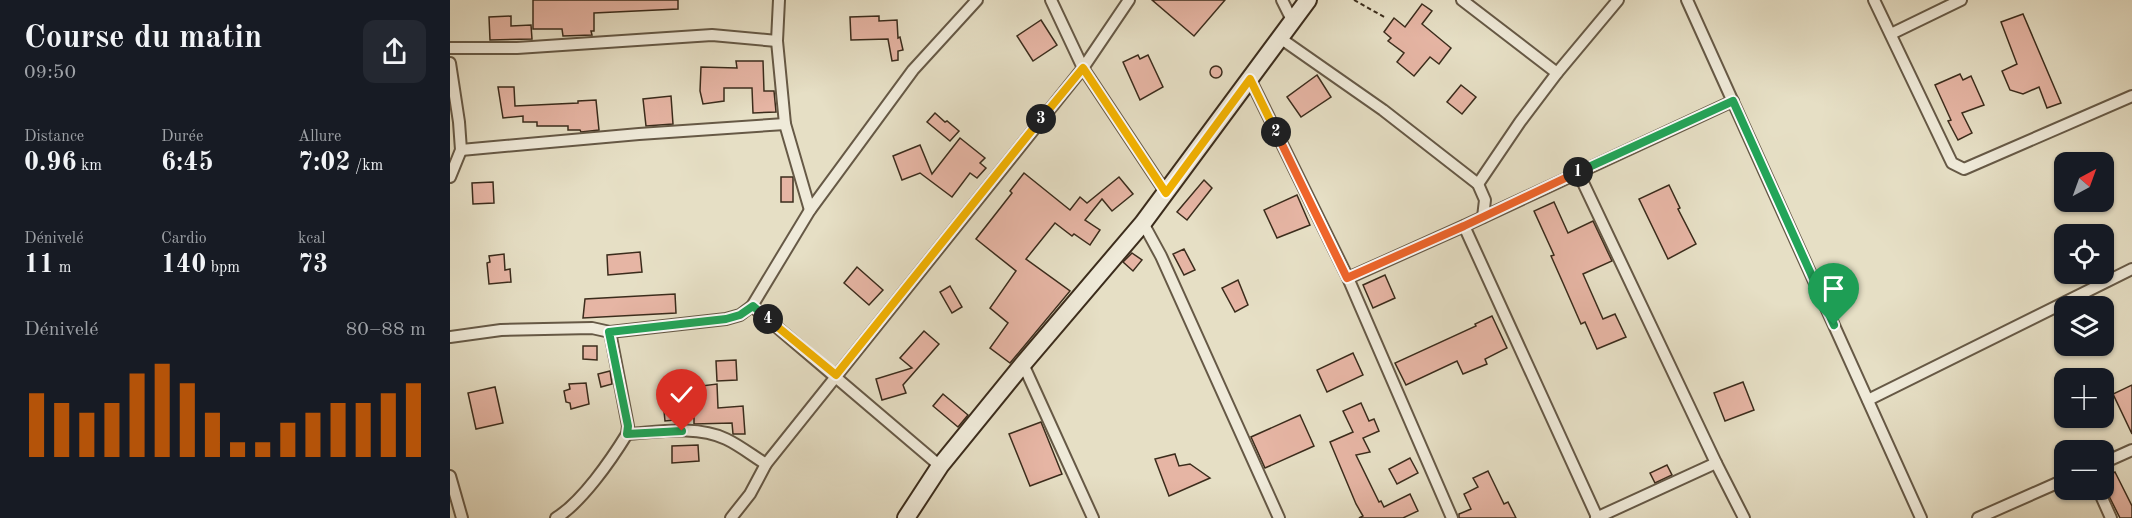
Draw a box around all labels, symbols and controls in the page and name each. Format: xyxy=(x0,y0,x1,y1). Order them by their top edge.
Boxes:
button: share xyxy=(363,20,426,83)
text: Course du matin xyxy=(24,22,262,55)
text: 09:50 xyxy=(24,63,76,83)
pin: 3 xyxy=(1026,104,1056,134)
text: 3 xyxy=(1036,111,1046,127)
pin: 2 xyxy=(1261,117,1291,147)
text: 2 xyxy=(1271,124,1281,140)
text: Distance xyxy=(24,129,84,145)
text: Durée xyxy=(161,129,203,145)
text: Allure xyxy=(298,129,341,145)
text: 0.96 xyxy=(24,150,77,176)
text: 6:45 xyxy=(161,150,214,176)
text: 7:02 xyxy=(298,150,351,176)
north arrow xyxy=(2054,152,2114,212)
map controls xyxy=(2054,152,2114,500)
pin: 1 xyxy=(1563,157,1593,187)
text: km xyxy=(77,158,102,174)
text: /km xyxy=(351,158,383,174)
text: 1 xyxy=(1573,164,1583,180)
button: locate xyxy=(2054,224,2114,284)
text: Dénivelé xyxy=(24,231,84,247)
text: Cardio xyxy=(161,231,207,247)
text: kcal xyxy=(298,231,326,247)
text: 11 xyxy=(24,252,54,278)
text: 140 xyxy=(161,252,206,278)
text: 73 xyxy=(298,252,328,278)
text: m xyxy=(54,260,71,276)
text: bpm xyxy=(206,260,240,276)
pin xyxy=(1808,263,1859,325)
icon: arrive xyxy=(1817,272,1850,305)
button: layers xyxy=(2054,296,2114,356)
pin: 4 xyxy=(753,304,783,334)
text: 4 xyxy=(763,311,773,327)
text: Dénivelé xyxy=(24,320,98,340)
text: 80–88 m xyxy=(346,320,426,340)
button: + xyxy=(2054,368,2114,428)
pin xyxy=(656,369,707,431)
icon: check xyxy=(665,378,698,411)
button: − xyxy=(2054,440,2114,500)

